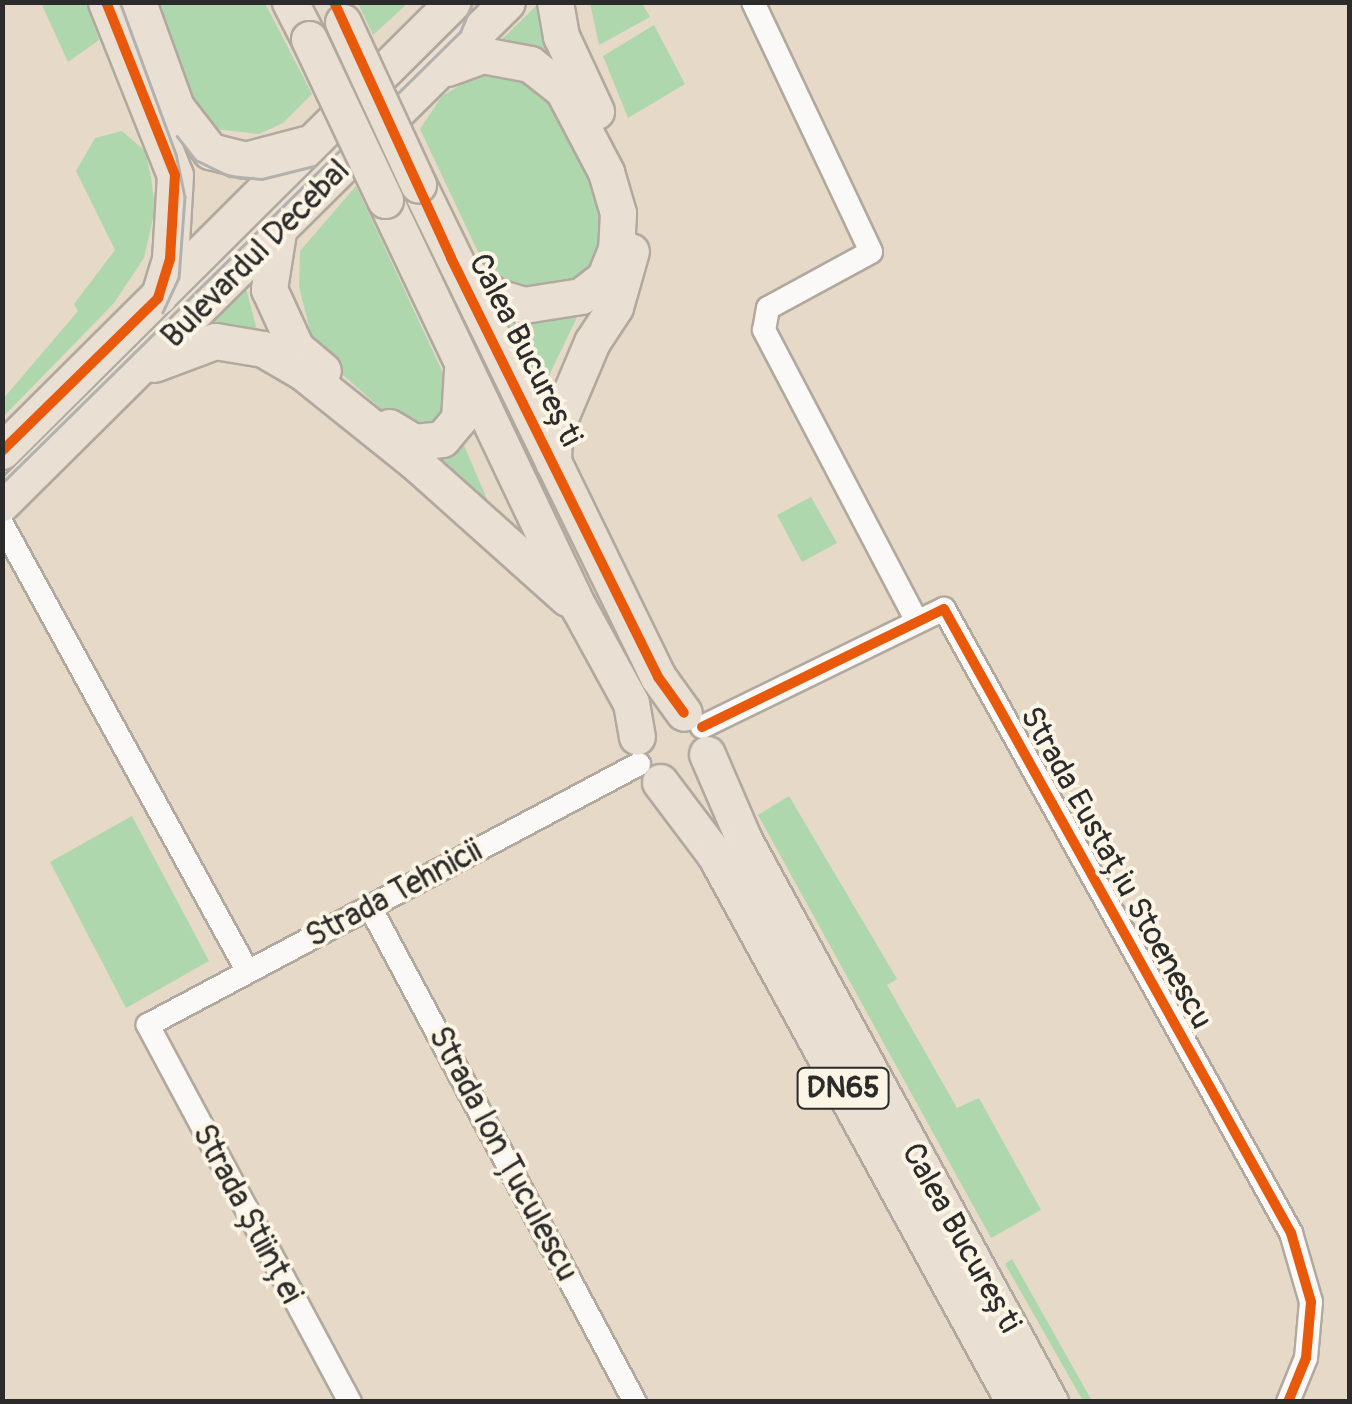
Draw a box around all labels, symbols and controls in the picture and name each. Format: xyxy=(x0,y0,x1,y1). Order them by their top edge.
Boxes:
street label: Bulevardul Decebal xyxy=(154,152,358,356)
street label: Calea București xyxy=(460,247,590,453)
street label: Strada Eustațiu Stoenescu xyxy=(1011,700,1221,1036)
street label: Strada Tehnicii xyxy=(300,832,488,956)
street label: Strada Ion Țuculescu xyxy=(420,1020,586,1288)
road number: DN65 xyxy=(796,1063,890,1113)
street label: Strada Științei xyxy=(184,1118,310,1310)
street label: Calea București xyxy=(893,1137,1029,1339)

